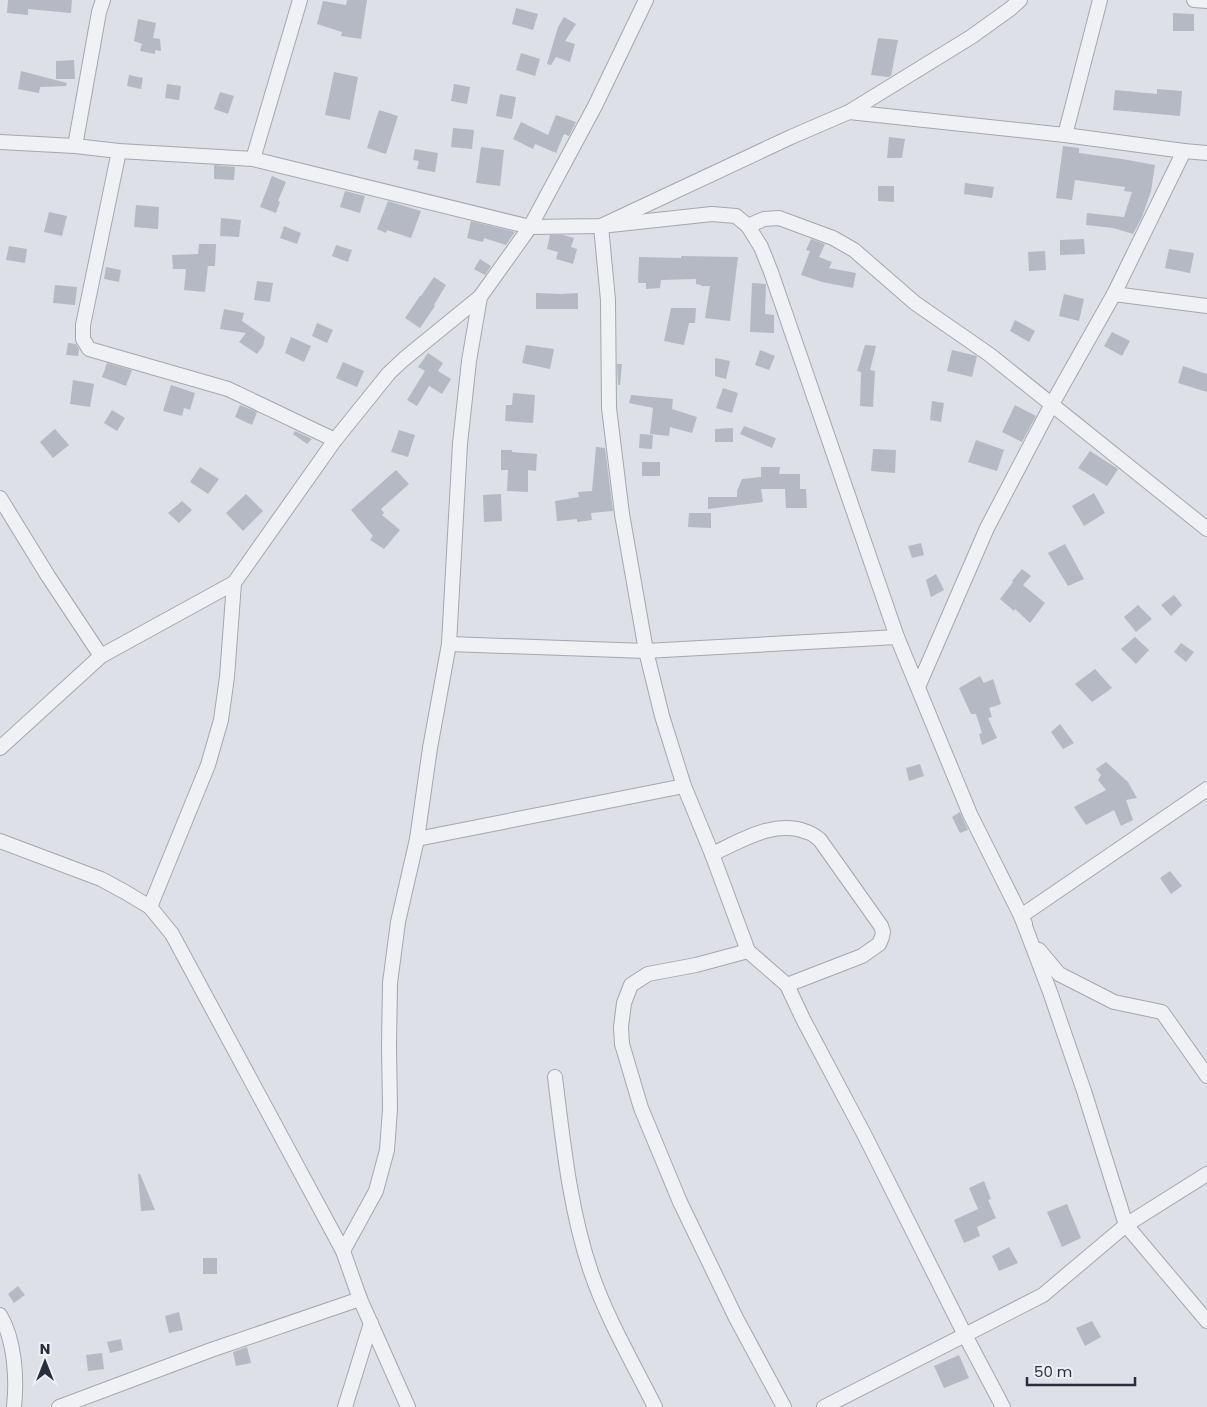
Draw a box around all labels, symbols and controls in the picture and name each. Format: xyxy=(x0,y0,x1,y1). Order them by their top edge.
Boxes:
north arrow xyxy=(20,1337,70,1387)
text: N xyxy=(40,1339,50,1359)
scale bar xyxy=(1027,1354,1134,1386)
text: 50 m xyxy=(1034,1361,1072,1382)

